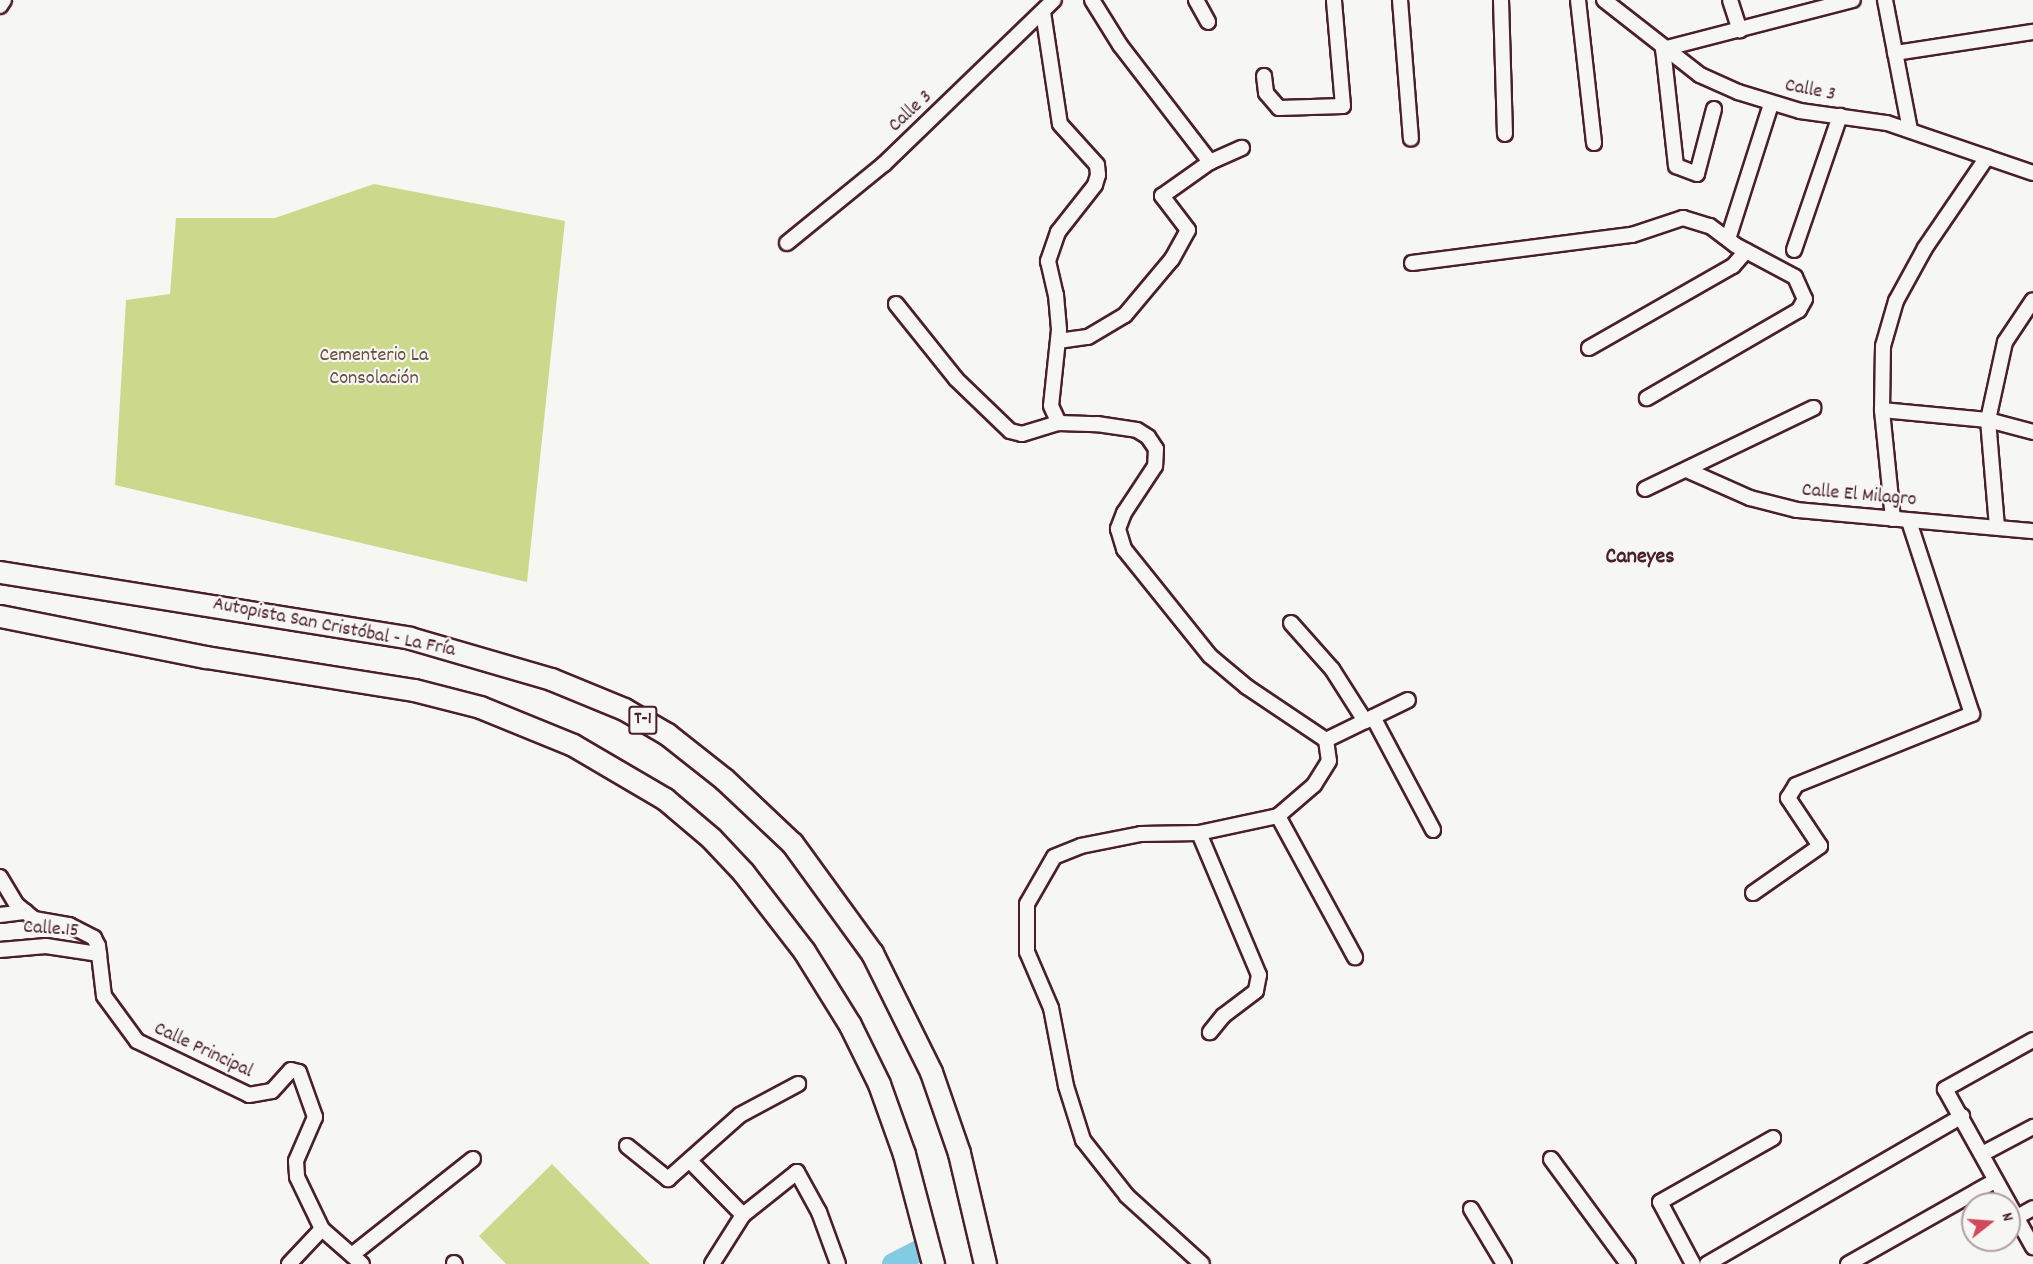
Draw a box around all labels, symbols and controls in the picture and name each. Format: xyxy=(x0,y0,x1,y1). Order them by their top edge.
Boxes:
street label: Calle 3 xyxy=(1783,74,1837,108)
street label: Calle 3 xyxy=(884,86,938,138)
park label: Cementerio La Consolación xyxy=(320,345,428,392)
street label: Calle El Milagro xyxy=(1801,479,1917,513)
district label: Caneyes xyxy=(1606,545,1674,571)
street label: Autopista San Cristóbal - La Fría xyxy=(211,593,457,663)
road number: T-1 xyxy=(628,705,658,735)
street label: Calle 15 xyxy=(22,916,80,944)
street label: Calle Principal xyxy=(150,1018,256,1084)
north arrow xyxy=(1961,1192,2021,1252)
text: N xyxy=(1995,1210,2019,1224)

